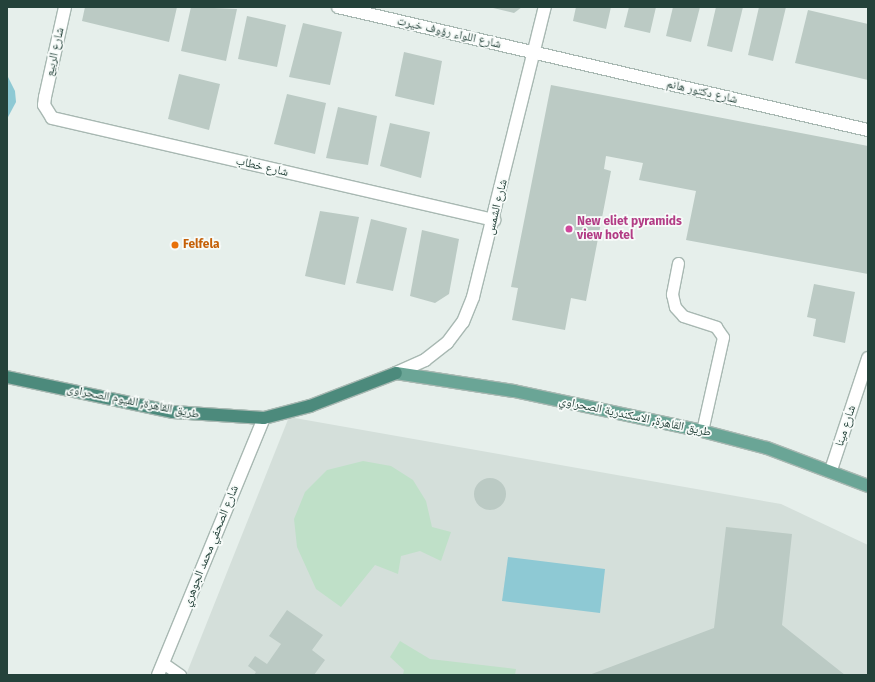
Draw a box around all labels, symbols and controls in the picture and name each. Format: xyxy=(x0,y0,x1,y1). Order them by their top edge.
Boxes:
street label: شارع اللواء رؤوف خيرت xyxy=(395,14,503,52)
street label: شارع الربيع xyxy=(42,26,68,78)
street label: شارع دكتور هانم xyxy=(665,77,739,107)
street label: شارع خطاب xyxy=(234,154,290,180)
street label: شارع الشمس xyxy=(483,178,511,236)
place label: New eliet pyramids view hotel xyxy=(577,215,682,243)
marker: New eliet pyramids view hotel xyxy=(564,224,574,234)
place label: Felfela xyxy=(183,238,219,252)
marker: Felfela xyxy=(170,240,180,250)
street label: طريق القاهرة, الفيوم الصحراوى xyxy=(65,382,201,422)
street label: طريق القاهرة, الاسكندرية الصحراوي xyxy=(558,394,712,440)
street label: شارع مينا xyxy=(833,404,859,448)
street label: شارع الصحفي محمد الجوهري xyxy=(180,483,242,609)

